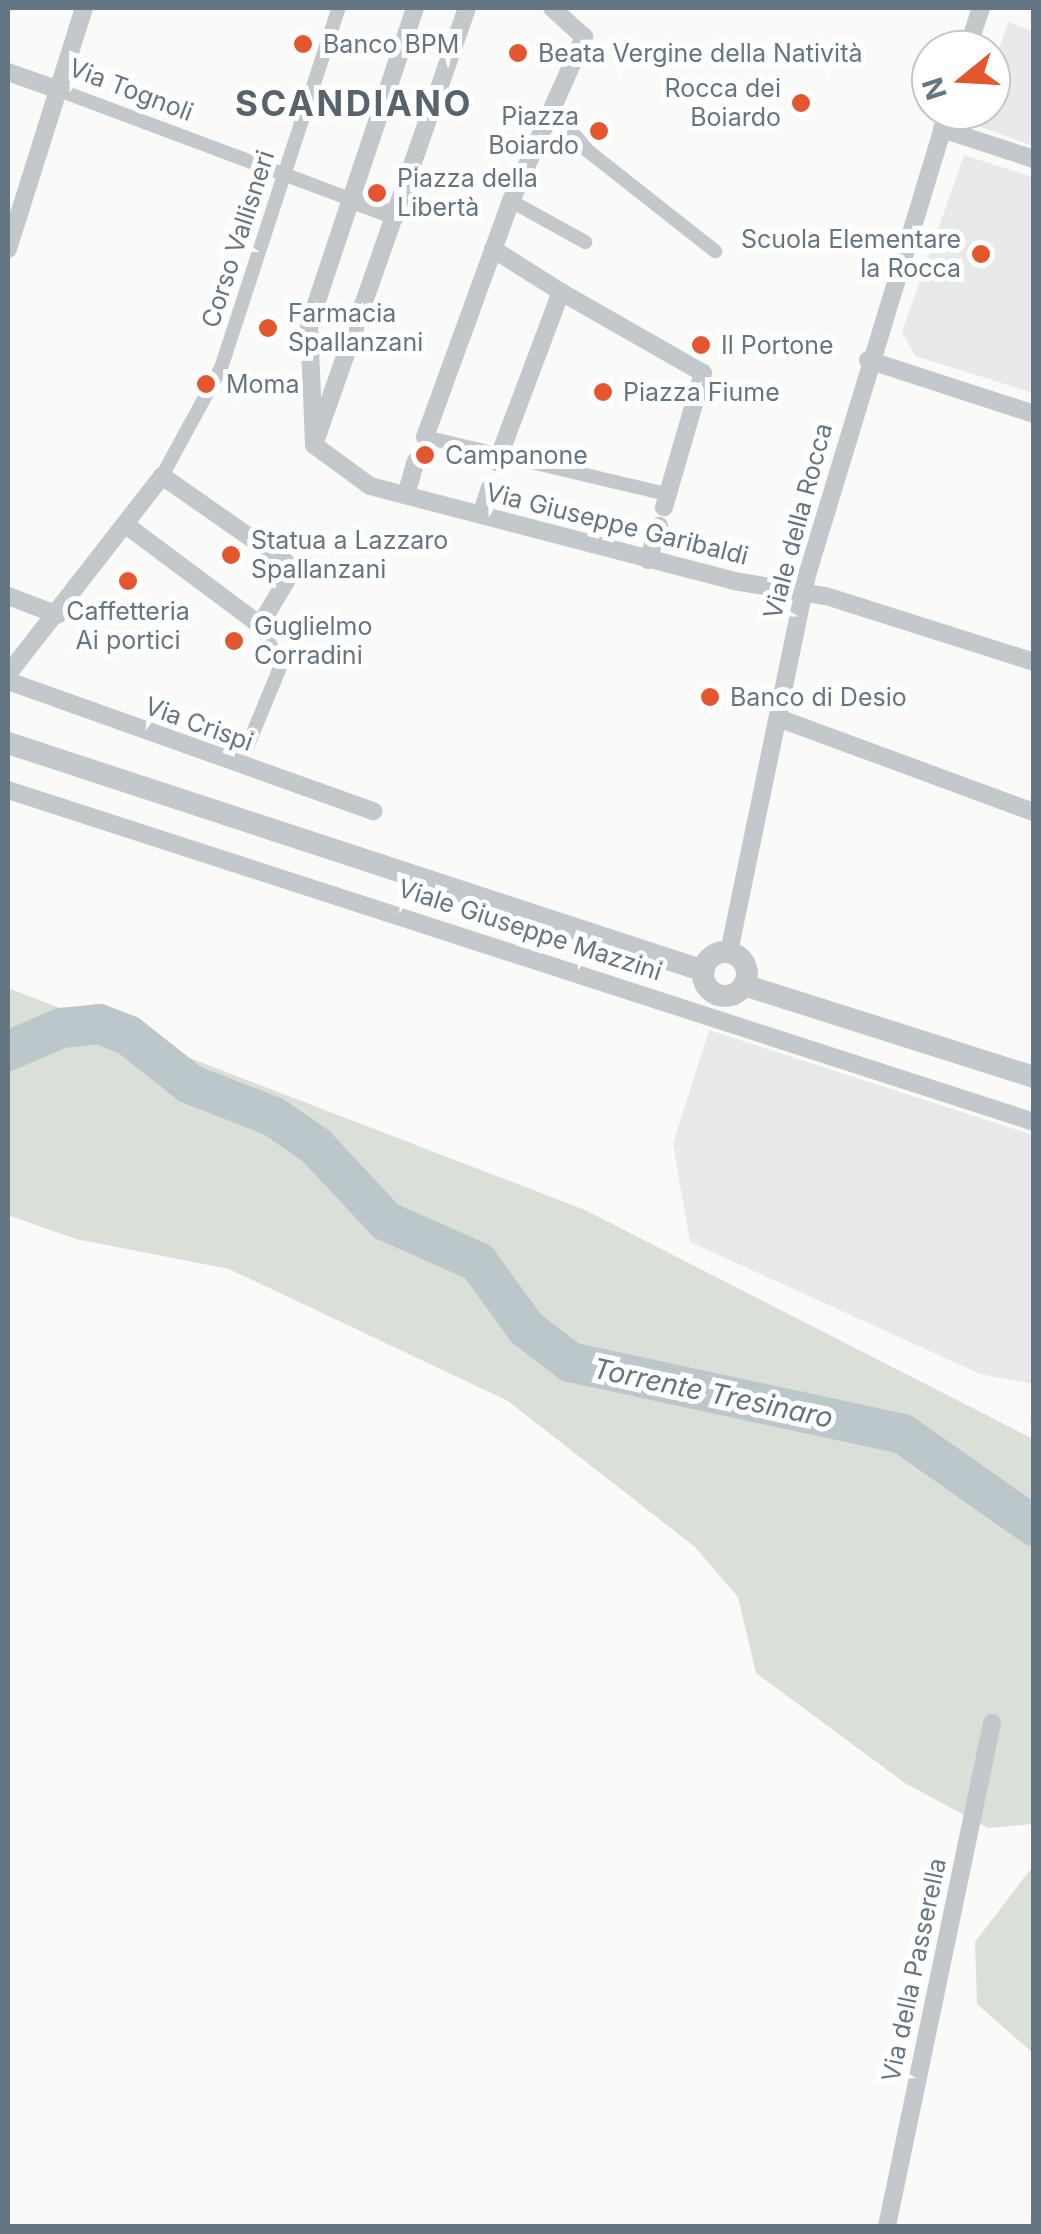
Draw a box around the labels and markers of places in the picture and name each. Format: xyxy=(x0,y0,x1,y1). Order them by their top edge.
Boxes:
place label: Banco BPM xyxy=(323,29,459,59)
marker: Banco BPM xyxy=(292,33,314,55)
place label: Beata Vergine della Natività xyxy=(538,38,863,68)
marker: Beata Vergine della Natività xyxy=(507,42,529,64)
place label: Rocca dei Boiardo xyxy=(664,74,781,133)
marker: Rocca dei Boiardo xyxy=(790,92,812,114)
place label: Piazza Boiardo xyxy=(488,102,579,161)
marker: Piazza Boiardo xyxy=(588,120,610,142)
place label: Piazza della Libertà xyxy=(397,164,538,223)
marker: Piazza della Libertà xyxy=(366,182,388,204)
place label: Scuola Elementare la Rocca xyxy=(741,225,961,284)
marker: Scuola Elementare la Rocca xyxy=(970,243,992,265)
place label: Farmacia Spallanzani xyxy=(288,299,423,358)
marker: Farmacia Spallanzani xyxy=(257,317,279,339)
place label: Il Portone xyxy=(721,330,834,360)
marker: Il Portone xyxy=(690,334,712,356)
place label: Moma xyxy=(226,369,300,399)
marker: Moma xyxy=(195,373,217,395)
place label: Piazza Fiume xyxy=(623,377,780,407)
marker: Piazza Fiume xyxy=(592,381,614,403)
place label: Campanone xyxy=(445,440,588,470)
marker: Campanone xyxy=(414,444,436,466)
place label: Statua a Lazzaro Spallanzani xyxy=(251,526,448,585)
marker: Statua a Lazzaro Spallanzani xyxy=(220,544,242,566)
marker: Caffetteria Ai portici xyxy=(117,570,139,592)
place label: Caffetteria Ai portici xyxy=(66,597,190,656)
place label: Guglielmo Corradini xyxy=(254,612,372,671)
marker: Guglielmo Corradini xyxy=(223,630,245,652)
place label: Banco di Desio xyxy=(730,682,907,712)
marker: Banco di Desio xyxy=(699,686,721,708)

